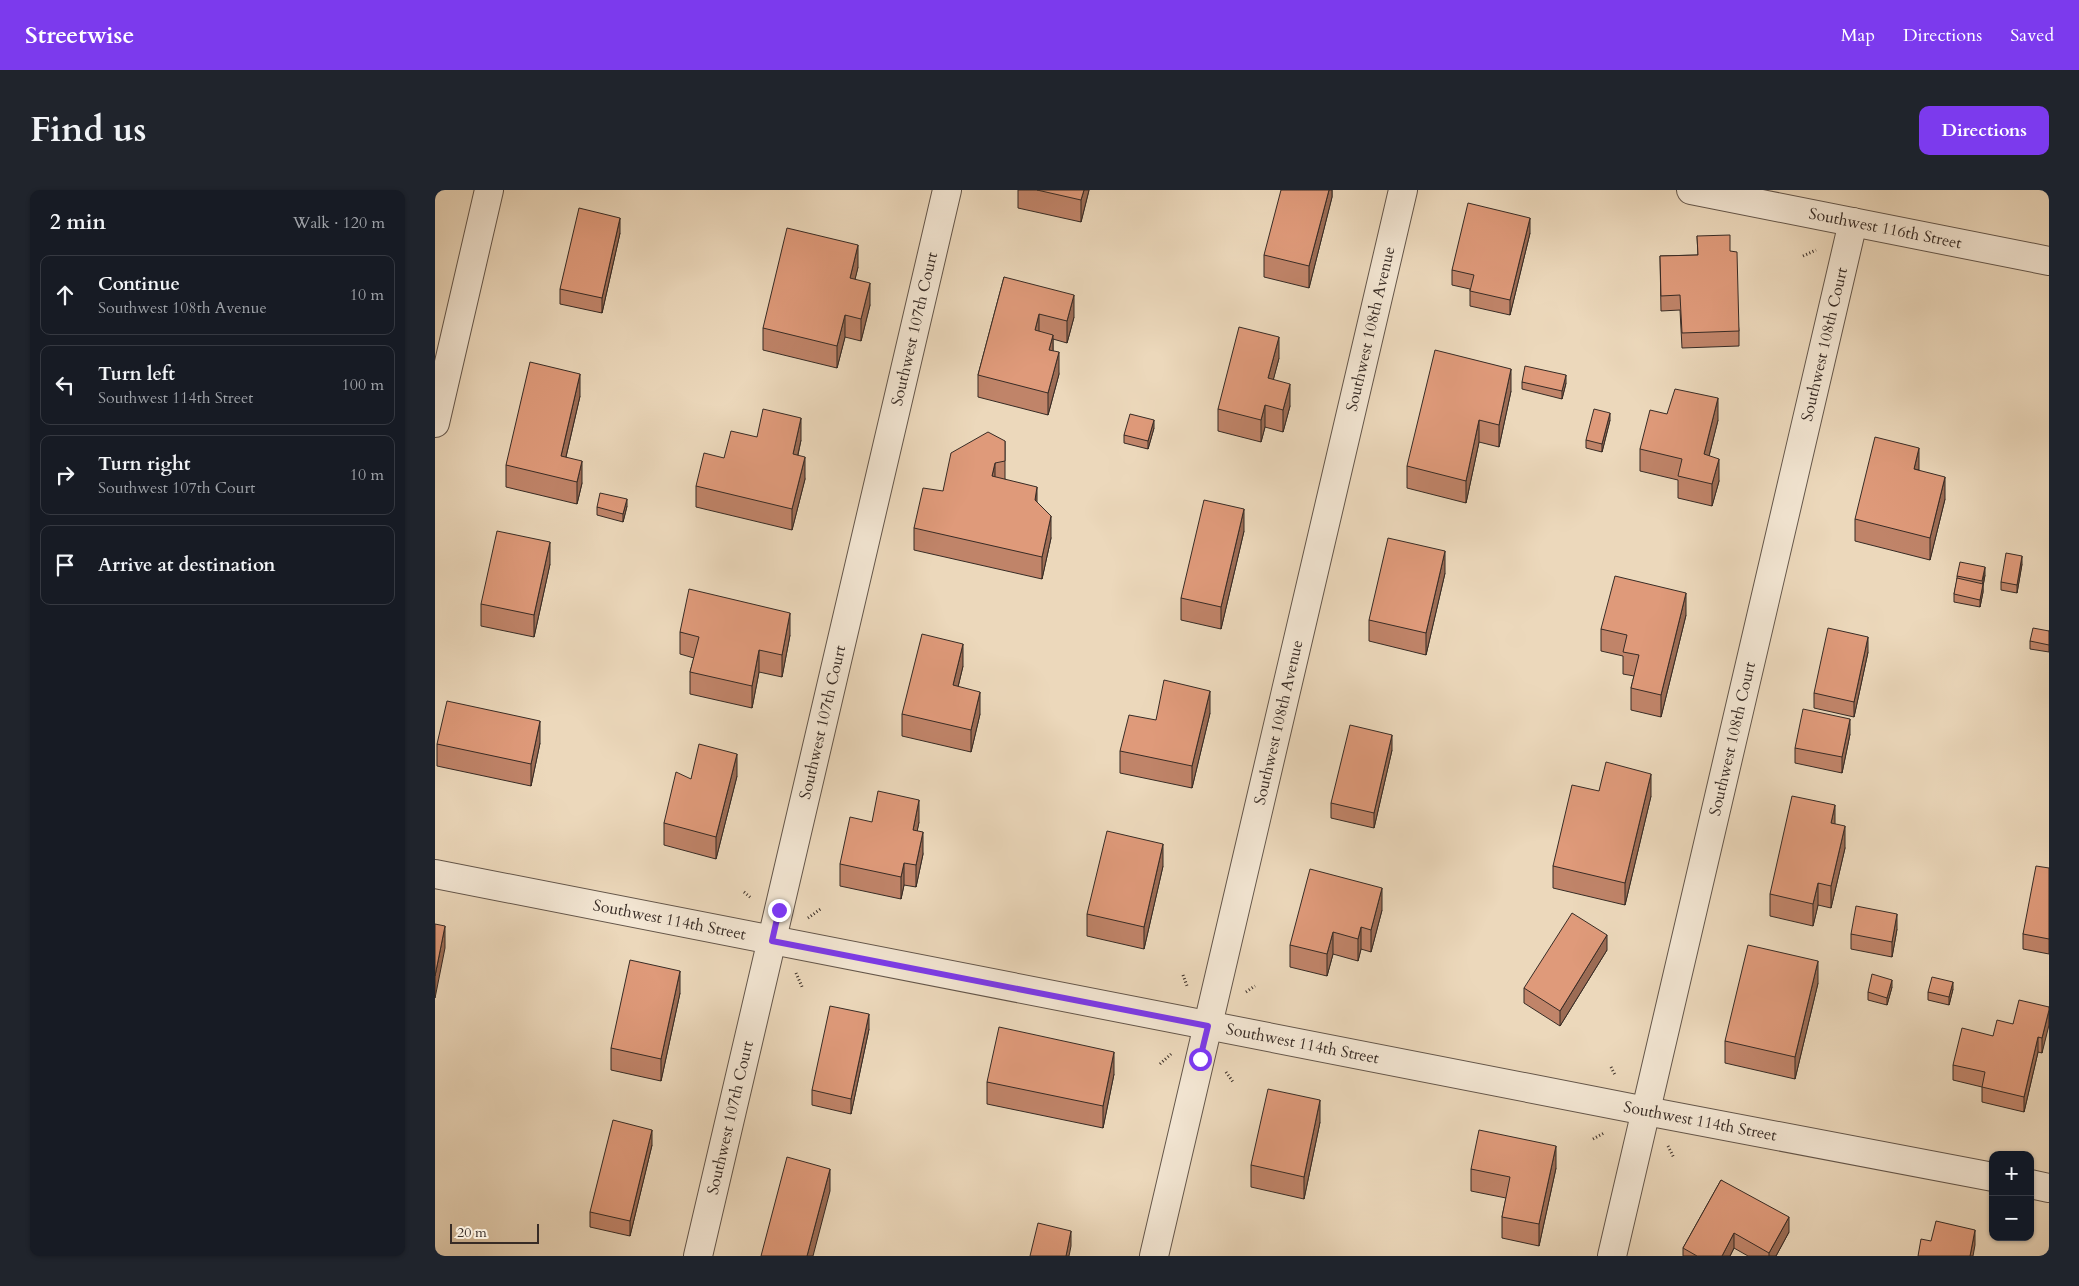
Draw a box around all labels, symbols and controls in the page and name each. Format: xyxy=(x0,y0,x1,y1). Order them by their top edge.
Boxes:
text: Streetwise xyxy=(25,19,134,52)
text: Map xyxy=(1841,23,1875,48)
text: Directions xyxy=(1903,23,1982,48)
text: Saved xyxy=(2010,23,2054,48)
text: Find us xyxy=(30,106,146,154)
button: Directions xyxy=(1919,106,2049,155)
street label: Southwest 116th Street xyxy=(1807,203,1964,254)
text: 2 min xyxy=(50,208,106,237)
text: Walk · 120 m xyxy=(293,212,385,234)
street label: Southwest 108th Avenue xyxy=(1341,244,1400,414)
street label: Southwest 107th Court xyxy=(886,250,943,408)
street label: Southwest 108th Court xyxy=(1796,265,1853,424)
text: Continue xyxy=(98,271,180,297)
icon: ahead xyxy=(51,281,79,309)
text: 10 m xyxy=(350,284,384,306)
text: Southwest 108th Avenue xyxy=(98,297,267,319)
text: Turn left xyxy=(98,361,175,387)
icon: left xyxy=(51,371,79,399)
text: 100 m xyxy=(342,374,384,396)
text: Southwest 114th Street xyxy=(98,387,253,409)
text: Turn right xyxy=(98,451,190,477)
icon: right xyxy=(51,461,79,489)
text: 10 m xyxy=(350,464,384,486)
text: Southwest 107th Court xyxy=(98,477,255,499)
icon: arrive xyxy=(51,551,79,579)
text: Arrive at destination xyxy=(98,552,275,578)
street label: Southwest 108th Avenue xyxy=(1249,638,1309,807)
street label: Southwest 107th Court xyxy=(794,643,851,802)
street label: Southwest 108th Court xyxy=(1704,660,1761,818)
street label: Southwest 114th Street xyxy=(591,894,748,946)
route end xyxy=(768,899,791,922)
street label: Southwest 114th Street xyxy=(1224,1018,1381,1069)
street label: Southwest 107th Court xyxy=(702,1039,759,1197)
route start xyxy=(1189,1048,1212,1071)
street label: Southwest 114th Street xyxy=(1622,1096,1778,1147)
map controls xyxy=(1989,1151,2034,1241)
button: + xyxy=(1989,1151,2034,1196)
button: − xyxy=(1989,1196,2034,1241)
scale bar xyxy=(450,1221,539,1244)
text: 20 m xyxy=(457,1223,487,1242)

